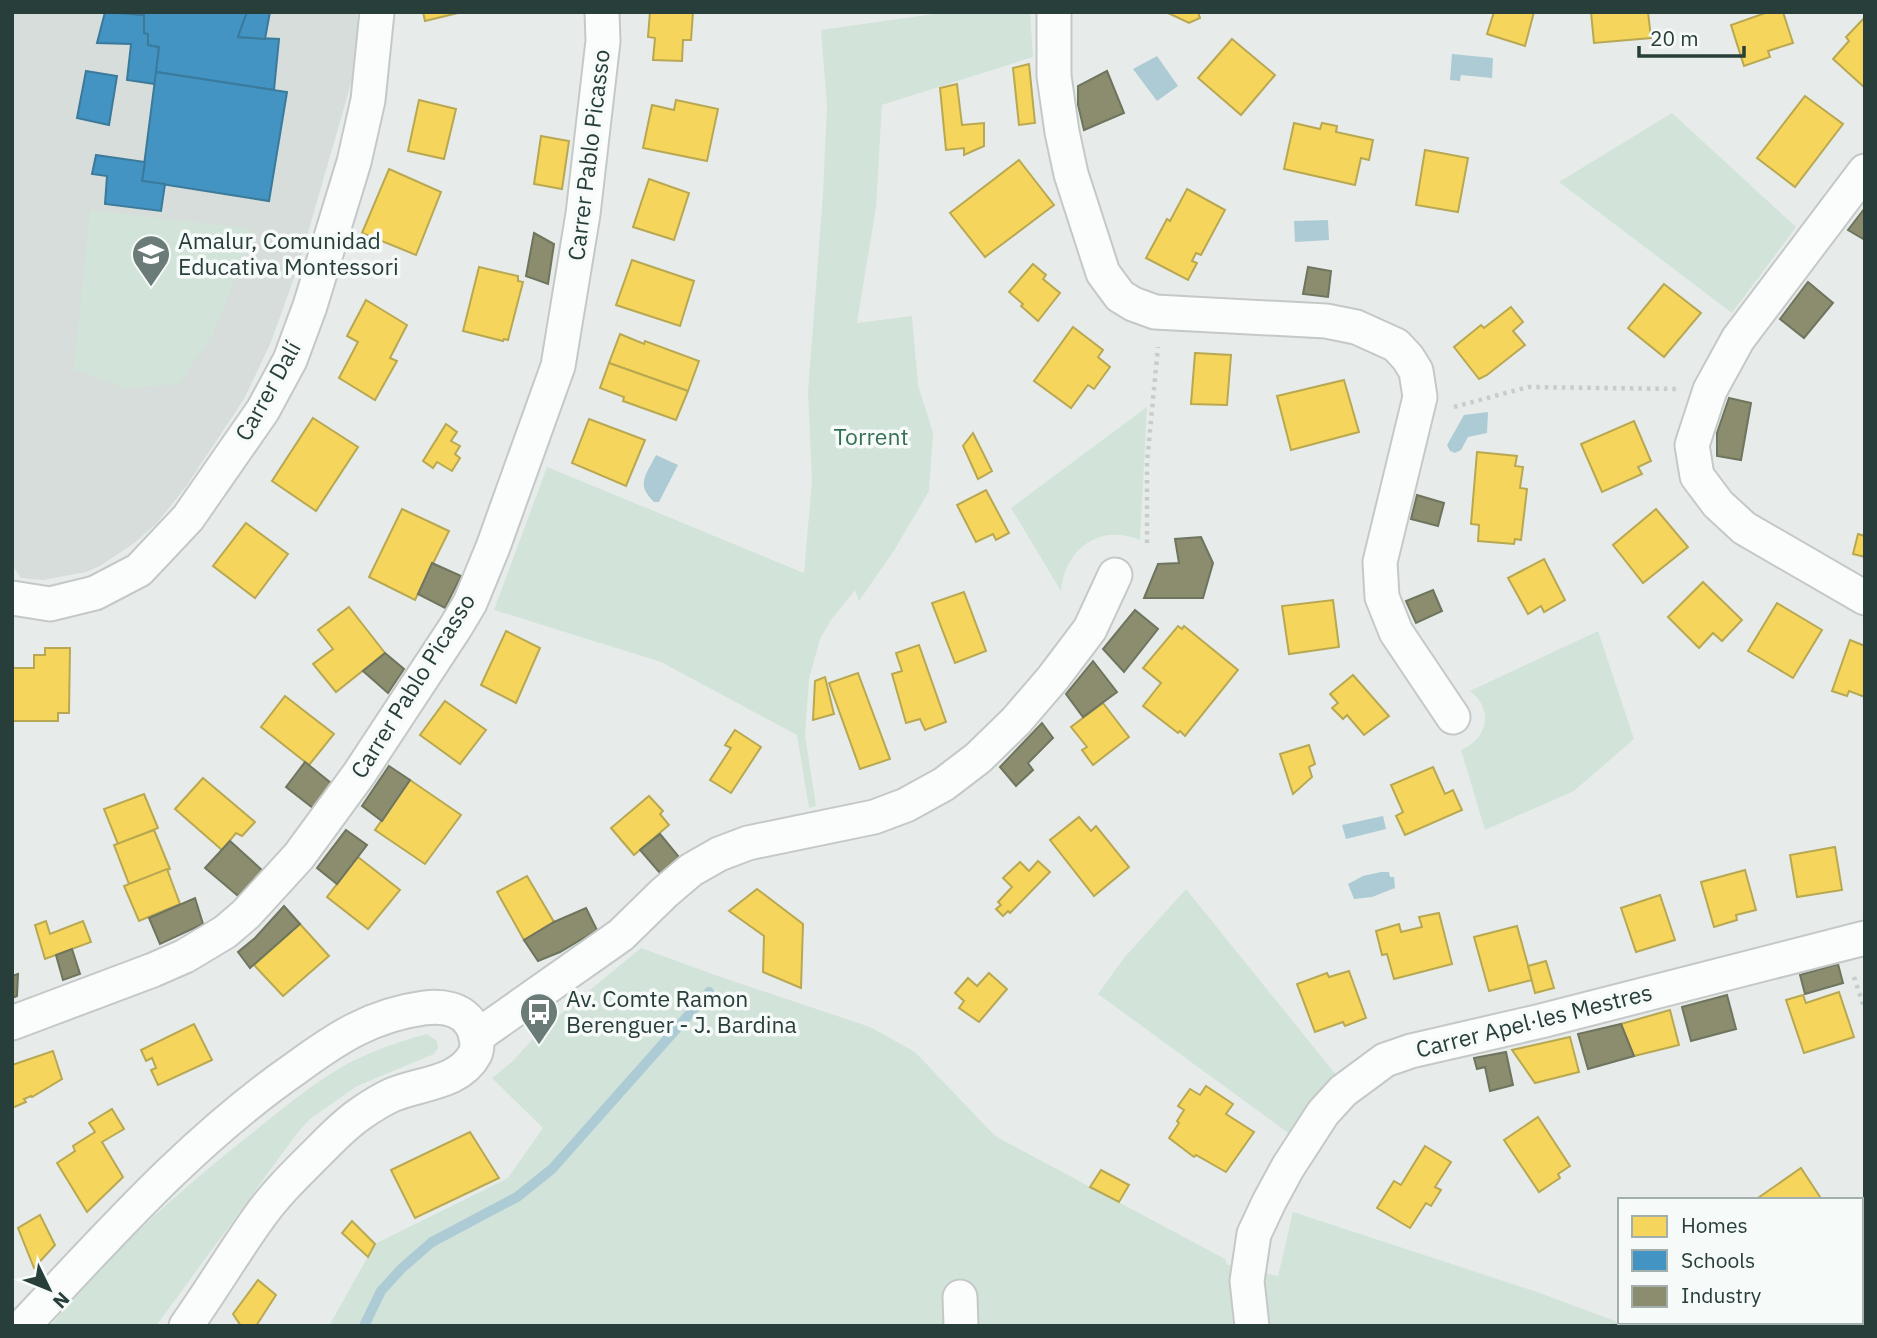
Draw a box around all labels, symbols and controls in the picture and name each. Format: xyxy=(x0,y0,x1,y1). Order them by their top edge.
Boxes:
scale bar xyxy=(1639,14,1744,58)
text: 20 m xyxy=(1650,24,1699,52)
street label: Carrer Pablo Picasso xyxy=(560,48,616,262)
place label: Amalur, Comunidad Educativa Montessori xyxy=(178,225,399,281)
school or university icon: Amalur, Comunidad Educativa Montessori xyxy=(130,233,172,288)
street label: Carrer Dalí xyxy=(227,335,307,446)
park label: Torrent xyxy=(833,421,909,451)
street label: Carrer Pablo Picasso xyxy=(343,587,481,783)
street label: Carrer Apel·les Mestres xyxy=(1413,976,1655,1064)
place label: Av. Comte Ramon Berenguer - J. Bardina xyxy=(566,983,797,1039)
bus stop icon: Av. Comte Ramon Berenguer - J. Bardina xyxy=(518,991,560,1046)
legend xyxy=(1618,1198,1863,1324)
text: Homes xyxy=(1681,1211,1748,1239)
text: Schools xyxy=(1681,1246,1755,1274)
north arrow xyxy=(14,1254,84,1324)
text: Industry xyxy=(1681,1281,1762,1309)
text: N xyxy=(48,1287,75,1314)

